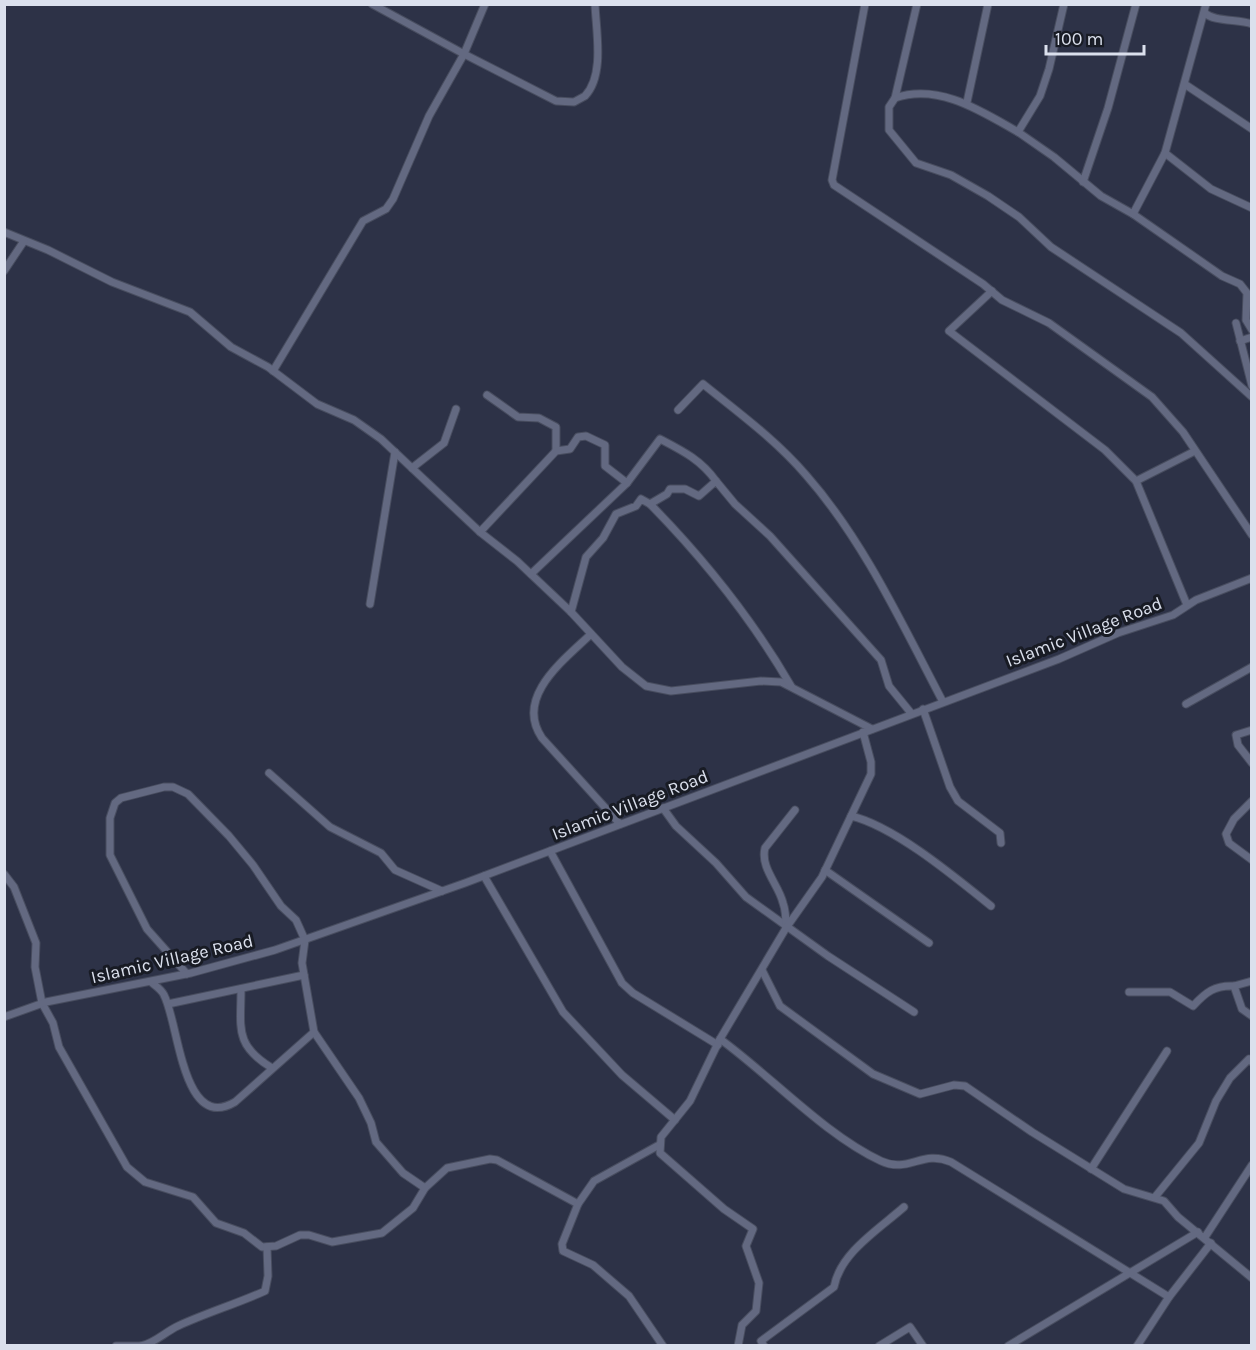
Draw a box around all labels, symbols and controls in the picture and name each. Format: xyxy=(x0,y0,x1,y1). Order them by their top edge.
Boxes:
scale bar xyxy=(1046,18,1144,56)
text: 100 m xyxy=(1055,28,1103,50)
street label: Islamic Village Road xyxy=(1003,592,1165,672)
street label: Islamic Village Road xyxy=(549,765,711,845)
street label: Islamic Village Road xyxy=(89,930,255,988)

